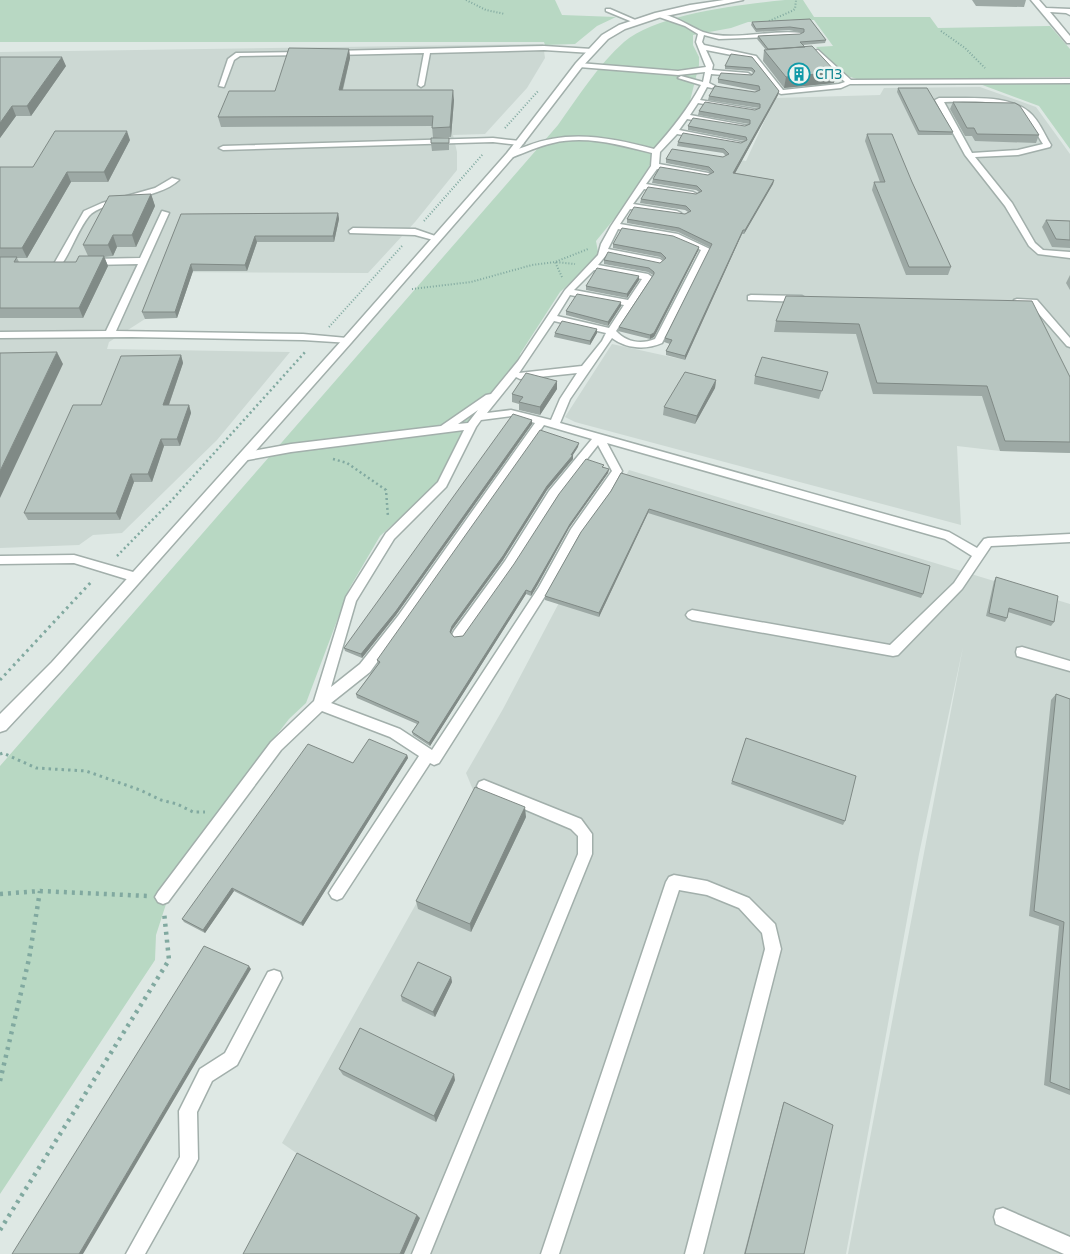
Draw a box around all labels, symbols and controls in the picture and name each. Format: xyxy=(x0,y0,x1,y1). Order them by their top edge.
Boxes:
building icon: СПЗ xyxy=(787,62,811,86)
place label: СПЗ xyxy=(815,64,842,83)

